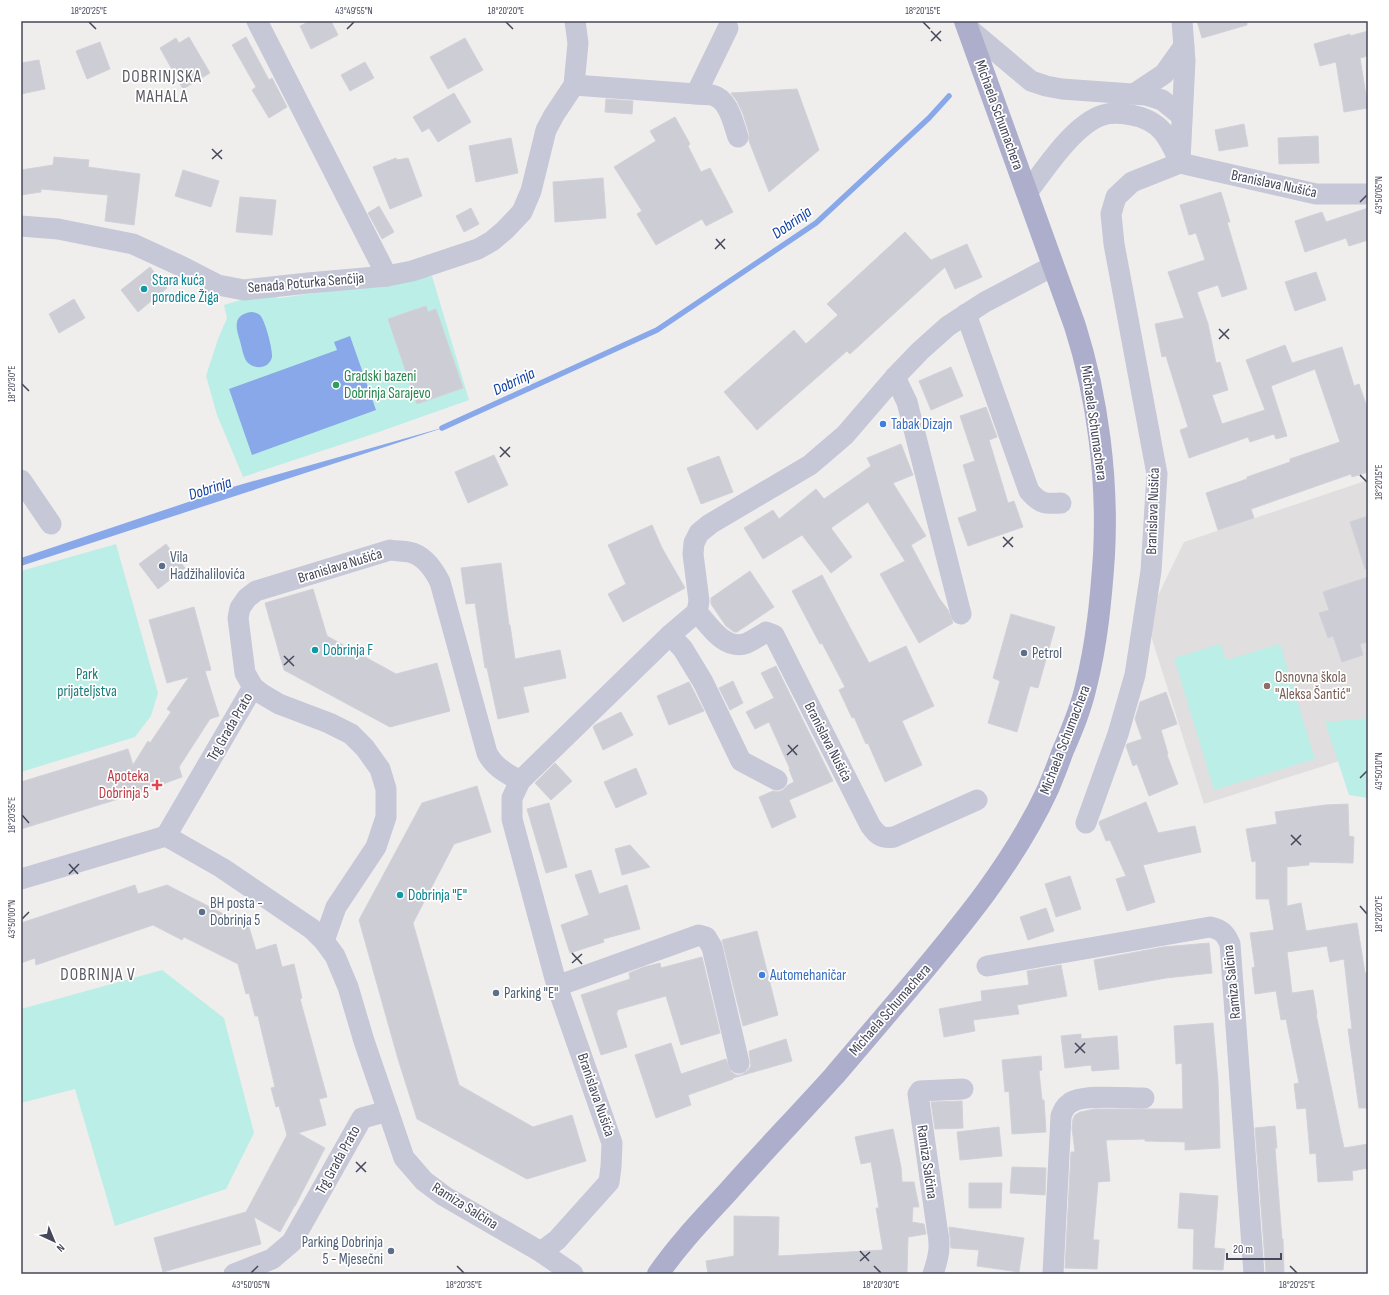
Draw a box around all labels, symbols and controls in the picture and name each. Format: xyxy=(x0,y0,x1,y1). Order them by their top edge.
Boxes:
text: 18°20'25"E xyxy=(71,5,107,17)
text: 43°49'55"N xyxy=(335,5,373,17)
text: 18°20'20"E xyxy=(488,5,524,17)
text: 18°20'15"E xyxy=(905,5,941,17)
street label: Michaela Schumachera xyxy=(970,57,1028,173)
district label: DOBRINJSKA MAHALA xyxy=(122,67,202,107)
street label: Branislava Nušića xyxy=(1229,166,1319,202)
text: 43°50'05"N xyxy=(1373,176,1385,214)
water label: Dobrinja xyxy=(768,202,816,243)
street label: Senada Poturka Senčija xyxy=(247,268,365,298)
place label: Stara kuća porodice Žiga xyxy=(152,271,219,307)
marker: Stara kuća porodice Žiga xyxy=(139,284,149,294)
water label: Dobrinja xyxy=(490,364,538,400)
street label: Michaela Schumachera xyxy=(1077,364,1111,482)
text: 18°20'30"E xyxy=(6,366,18,402)
place label: Gradski bazeni Dobrinja Sarajevo xyxy=(344,367,431,403)
marker: Gradski bazeni Dobrinja Sarajevo xyxy=(331,380,341,390)
place label: Tabak Dizajn xyxy=(891,415,952,434)
marker: Tabak Dizajn xyxy=(878,419,888,429)
text: 18°20'15"E xyxy=(1373,464,1385,500)
street label: Branislava Nušića xyxy=(1142,467,1164,555)
water label: Dobrinja xyxy=(186,473,234,505)
street label: Branislava Nušića xyxy=(296,544,385,588)
place label: Vila Hadžihalilovića xyxy=(170,548,245,584)
marker: Vila Hadžihalilovića xyxy=(157,561,167,571)
place label: Dobrinja F xyxy=(323,641,373,660)
place label: Petrol xyxy=(1032,644,1062,663)
marker: Dobrinja F xyxy=(310,645,320,655)
marker: Petrol xyxy=(1019,648,1029,658)
park label: Park prijateljstva xyxy=(57,665,117,701)
place label: Osnovna škola "Aleksa Šantić" xyxy=(1275,668,1350,704)
marker: Osnovna škola "Aleksa Šantić" xyxy=(1262,681,1272,691)
street label: Michaela Schumachera xyxy=(1035,682,1095,797)
street label: Trg Grada Prato xyxy=(203,689,257,765)
street label: Branislava Nušića xyxy=(800,699,856,785)
text: 43°50'10"N xyxy=(1373,752,1385,790)
place label: Apoteka Dobrinja 5 xyxy=(99,767,149,803)
marker: Apoteka Dobrinja 5 xyxy=(152,780,162,790)
text: 18°20'35"E xyxy=(6,797,18,833)
place label: Dobrinja "E" xyxy=(408,886,467,905)
marker: Dobrinja "E" xyxy=(395,890,405,900)
place label: BH posta - Dobrinja 5 xyxy=(210,894,263,930)
text: 18°20'20"E xyxy=(1373,896,1385,932)
text: 43°50'00"N xyxy=(6,900,18,938)
marker: BH posta - Dobrinja 5 xyxy=(197,907,207,917)
street label: Ramiza Salčina xyxy=(1219,944,1245,1020)
street label: Michaela Schumachera xyxy=(845,960,935,1060)
district label: DOBRINJA V xyxy=(60,965,136,985)
place label: Automehaničar xyxy=(769,966,847,985)
marker: Automehaničar xyxy=(757,970,767,980)
place label: Parking "E" xyxy=(504,984,558,1003)
marker: Parking "E" xyxy=(491,988,501,998)
street label: Branislava Nušića xyxy=(573,1051,619,1139)
street label: Trg Grada Prato xyxy=(311,1122,365,1198)
street label: Ramiza Salčina xyxy=(912,1124,942,1200)
street label: Ramiza Salčina xyxy=(428,1178,502,1234)
north arrow xyxy=(34,1221,74,1261)
place label: Parking Dobrinja 5 - Mjesečni xyxy=(302,1233,383,1269)
scale bar xyxy=(1227,1235,1281,1261)
text: N xyxy=(54,1241,67,1255)
text: 20 m xyxy=(1233,1242,1253,1257)
marker: Parking Dobrinja 5 - Mjesečni xyxy=(386,1246,396,1256)
text: 43°50'05"N xyxy=(232,1279,270,1291)
text: 18°20'35"E xyxy=(446,1279,482,1291)
text: 18°20'30"E xyxy=(863,1279,899,1291)
text: 18°20'25"E xyxy=(1279,1279,1315,1291)

